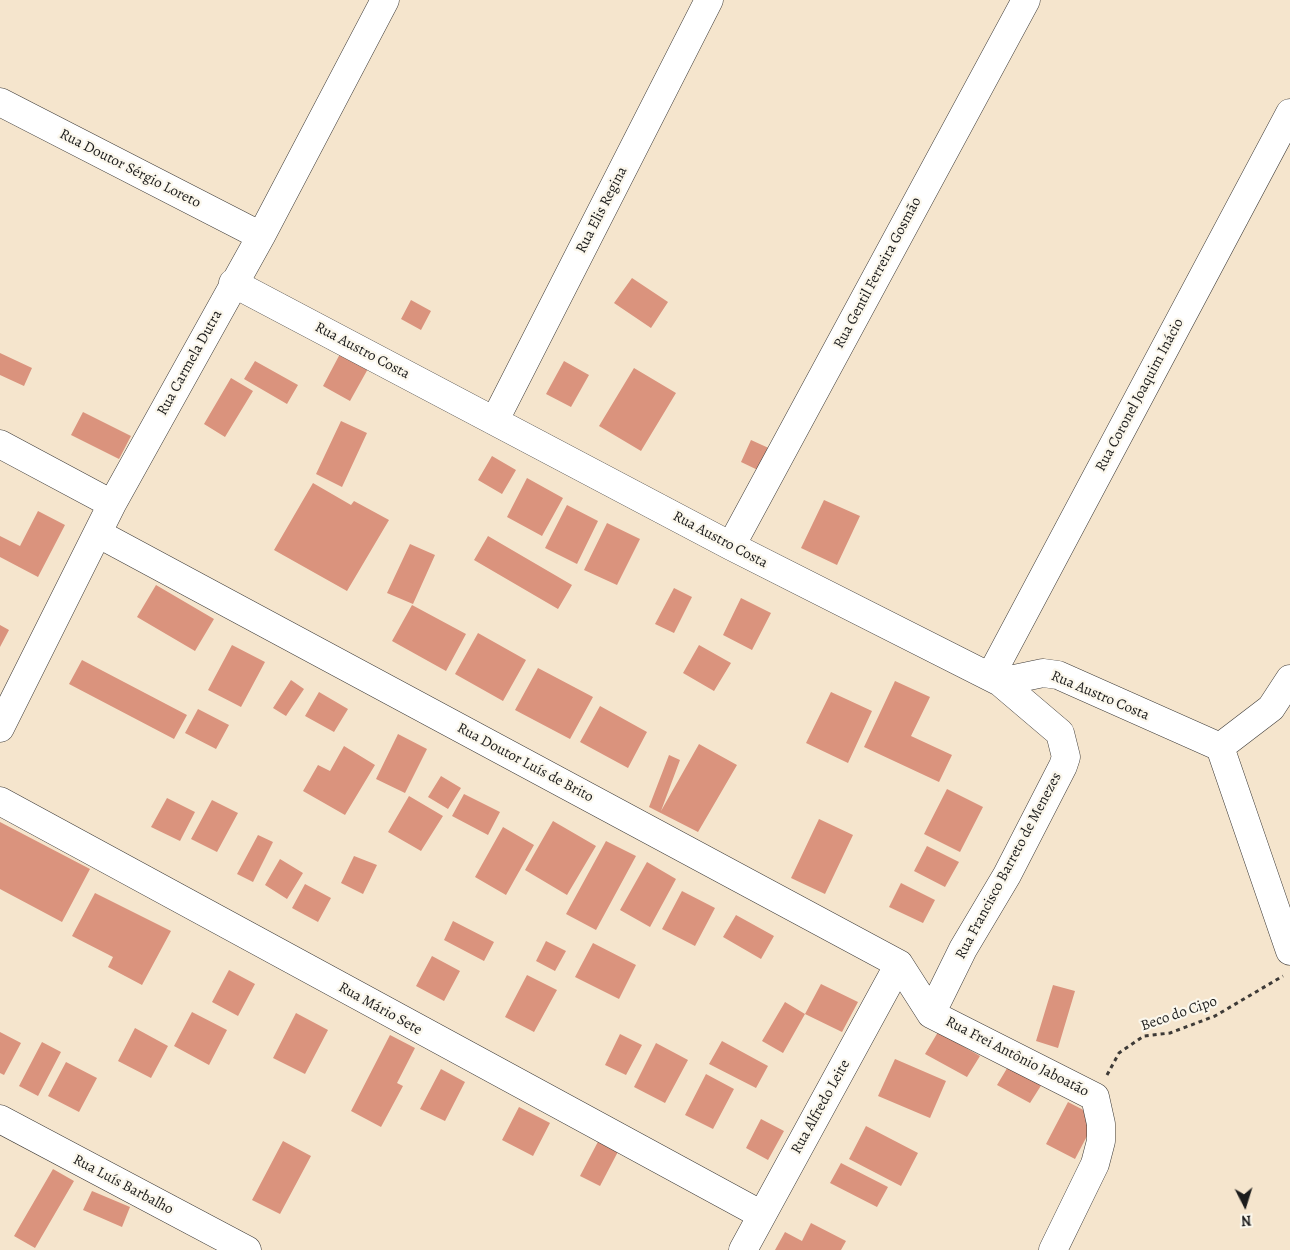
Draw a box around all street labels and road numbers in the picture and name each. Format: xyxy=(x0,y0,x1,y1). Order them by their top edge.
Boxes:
street label: Rua Doutor Sérgio Loreto xyxy=(56,126,204,212)
street label: Rua Elis Regina xyxy=(572,164,632,256)
street label: Rua Gentil Ferreira Gosmão xyxy=(830,194,926,352)
street label: Rua Carmela Dutra xyxy=(154,307,226,419)
street label: Rua Coronel Joaquim Inácio xyxy=(1092,315,1188,475)
street label: Rua Austro Costa xyxy=(311,318,413,384)
street label: Rua Austro Costa xyxy=(669,507,771,573)
street label: Rua Austro Costa xyxy=(1048,667,1152,725)
street label: Rua Doutor Luís de Brito xyxy=(454,719,596,807)
street label: Rua Francisco Barreto de Menezes xyxy=(952,769,1066,963)
street label: Rua Mário Sete xyxy=(335,979,425,1039)
street label: Beco do Cipo xyxy=(1139,993,1219,1035)
street label: Rua Frei Antônio Jaboatão xyxy=(942,1013,1092,1101)
street label: Rua Alfredo Leite xyxy=(788,1057,854,1157)
street label: Rua Luís Barbalho xyxy=(70,1151,176,1219)

